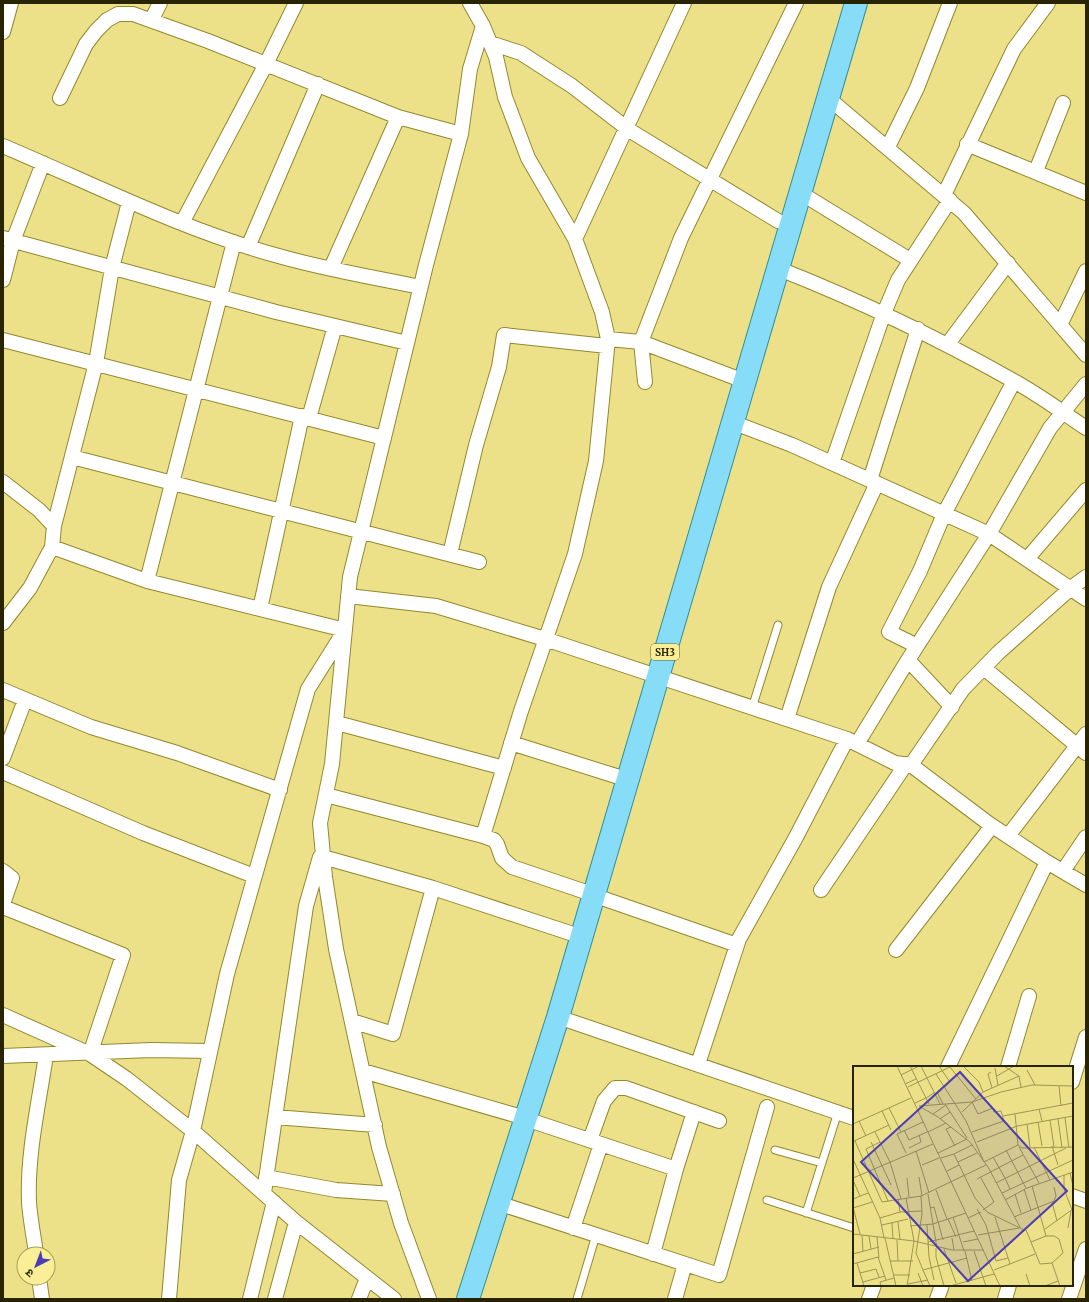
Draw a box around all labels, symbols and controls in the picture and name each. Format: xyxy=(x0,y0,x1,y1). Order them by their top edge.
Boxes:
road number: SH3 xyxy=(651,644,679,660)
inset map xyxy=(853,1066,1073,1286)
north arrow xyxy=(16,1246,56,1286)
text: उ xyxy=(22,1266,36,1281)

